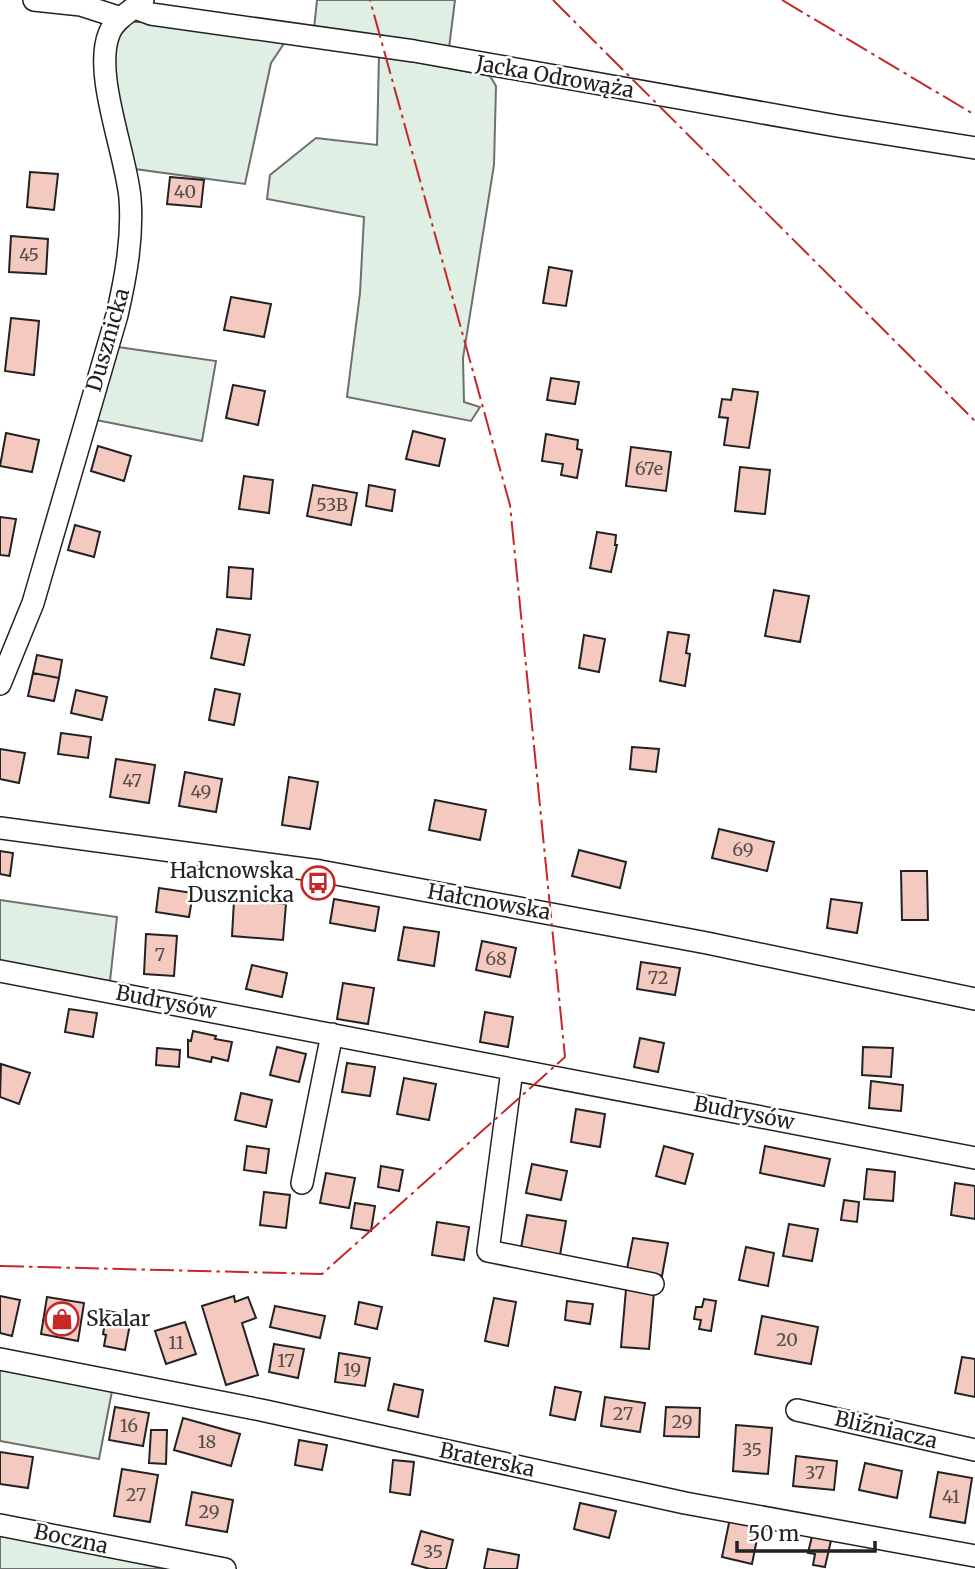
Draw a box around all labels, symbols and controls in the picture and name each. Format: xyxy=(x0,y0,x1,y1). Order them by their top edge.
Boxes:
street label: Jacka Odrowąża xyxy=(473,49,636,104)
house number: 40 xyxy=(174,180,196,203)
house number: 45 xyxy=(19,243,39,266)
street label: Dusznicka xyxy=(80,285,135,395)
house number: 67e xyxy=(635,457,663,480)
house number: 53B xyxy=(316,493,348,516)
house number: 47 xyxy=(122,769,142,792)
house number: 49 xyxy=(191,780,211,803)
house number: 69 xyxy=(732,838,754,861)
place label: Hałcnowska Dusznicka xyxy=(170,857,294,908)
bus stop icon: Hałcnowska Dusznicka xyxy=(299,864,337,902)
street label: Hałcnowska xyxy=(426,877,553,926)
house number: 7 xyxy=(155,943,165,966)
house number: 68 xyxy=(485,947,507,970)
house number: 72 xyxy=(648,966,668,989)
street label: Budrysów xyxy=(114,979,219,1025)
street label: Budrysów xyxy=(692,1090,797,1136)
shop icon: Skalar xyxy=(43,1300,81,1338)
place label: Skalar xyxy=(86,1305,150,1332)
house number: 20 xyxy=(776,1328,798,1351)
house number: 11 xyxy=(168,1331,184,1354)
house number: 17 xyxy=(277,1349,295,1372)
house number: 19 xyxy=(343,1358,361,1381)
house number: 27 xyxy=(613,1402,633,1425)
street label: Bliźniacza xyxy=(832,1405,940,1454)
house number: 29 xyxy=(671,1410,693,1433)
house number: 16 xyxy=(120,1414,138,1437)
house number: 18 xyxy=(198,1430,216,1453)
street label: Braterska xyxy=(437,1436,537,1483)
house number: 35 xyxy=(742,1438,762,1461)
house number: 37 xyxy=(805,1461,825,1484)
house number: 27 xyxy=(126,1483,146,1506)
house number: 41 xyxy=(942,1485,960,1508)
house number: 29 xyxy=(198,1500,220,1523)
scale bar xyxy=(737,1510,875,1554)
street label: Boczna xyxy=(32,1518,111,1559)
text: 50 m xyxy=(748,1520,799,1547)
house number: 35 xyxy=(423,1540,443,1563)

